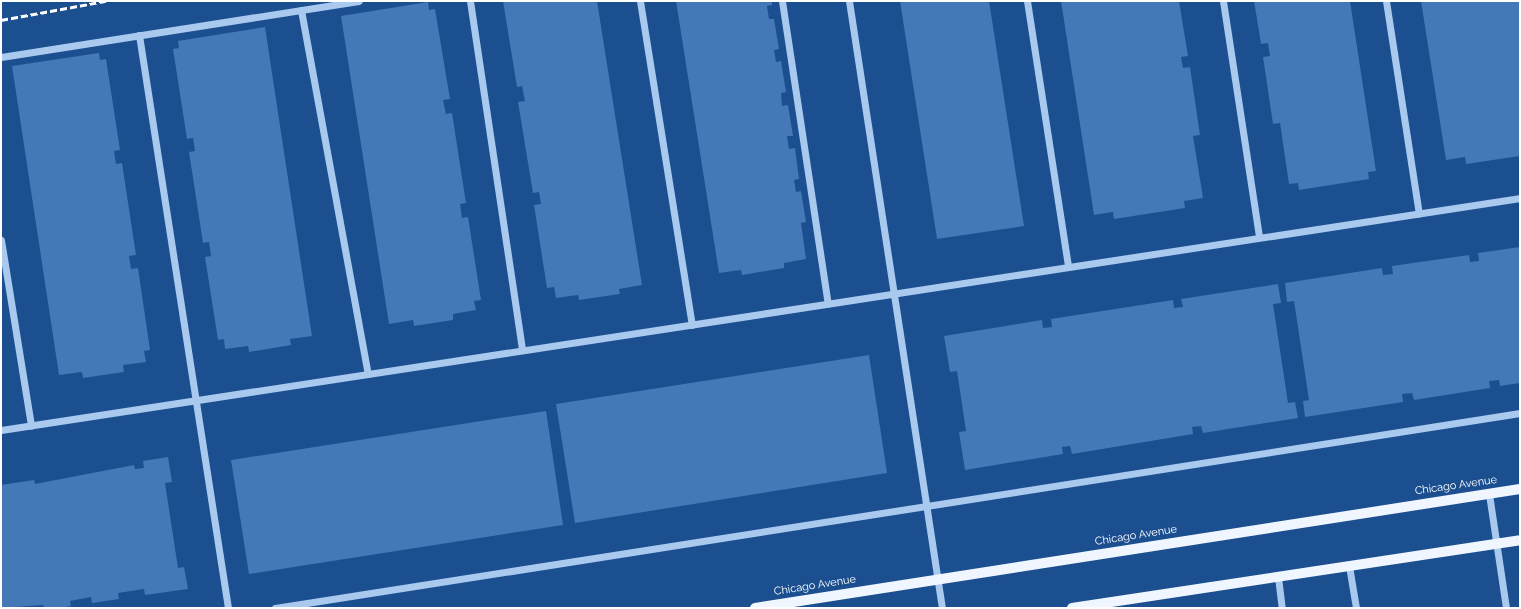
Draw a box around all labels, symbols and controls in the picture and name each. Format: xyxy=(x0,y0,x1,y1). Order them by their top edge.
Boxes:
street label: Chicago Avenue xyxy=(1414,474,1498,498)
street label: Chicago Avenue xyxy=(1094,523,1178,549)
street label: Chicago Avenue xyxy=(773,573,857,599)

